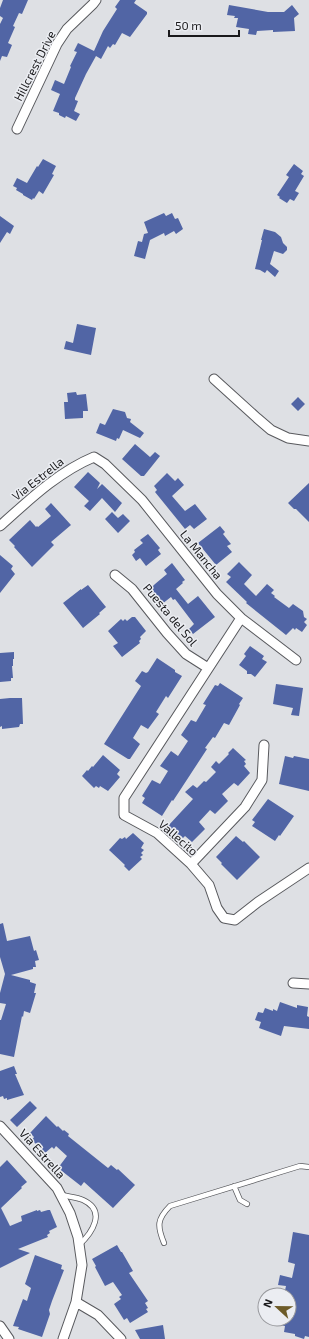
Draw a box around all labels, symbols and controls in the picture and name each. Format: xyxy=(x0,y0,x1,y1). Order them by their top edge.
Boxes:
scale bar xyxy=(169,12,239,38)
text: 50 m xyxy=(175,18,202,32)
street label: Hillcrest Drive xyxy=(10,28,58,103)
street label: Via Estrella xyxy=(9,454,66,503)
street label: La Mancha xyxy=(178,527,226,582)
street label: Puesta del Sol xyxy=(141,580,201,649)
street label: Vallecito xyxy=(156,816,201,858)
street label: Via Estrella xyxy=(17,1126,69,1181)
north arrow xyxy=(257,1287,297,1327)
text: N xyxy=(260,1297,275,1309)

